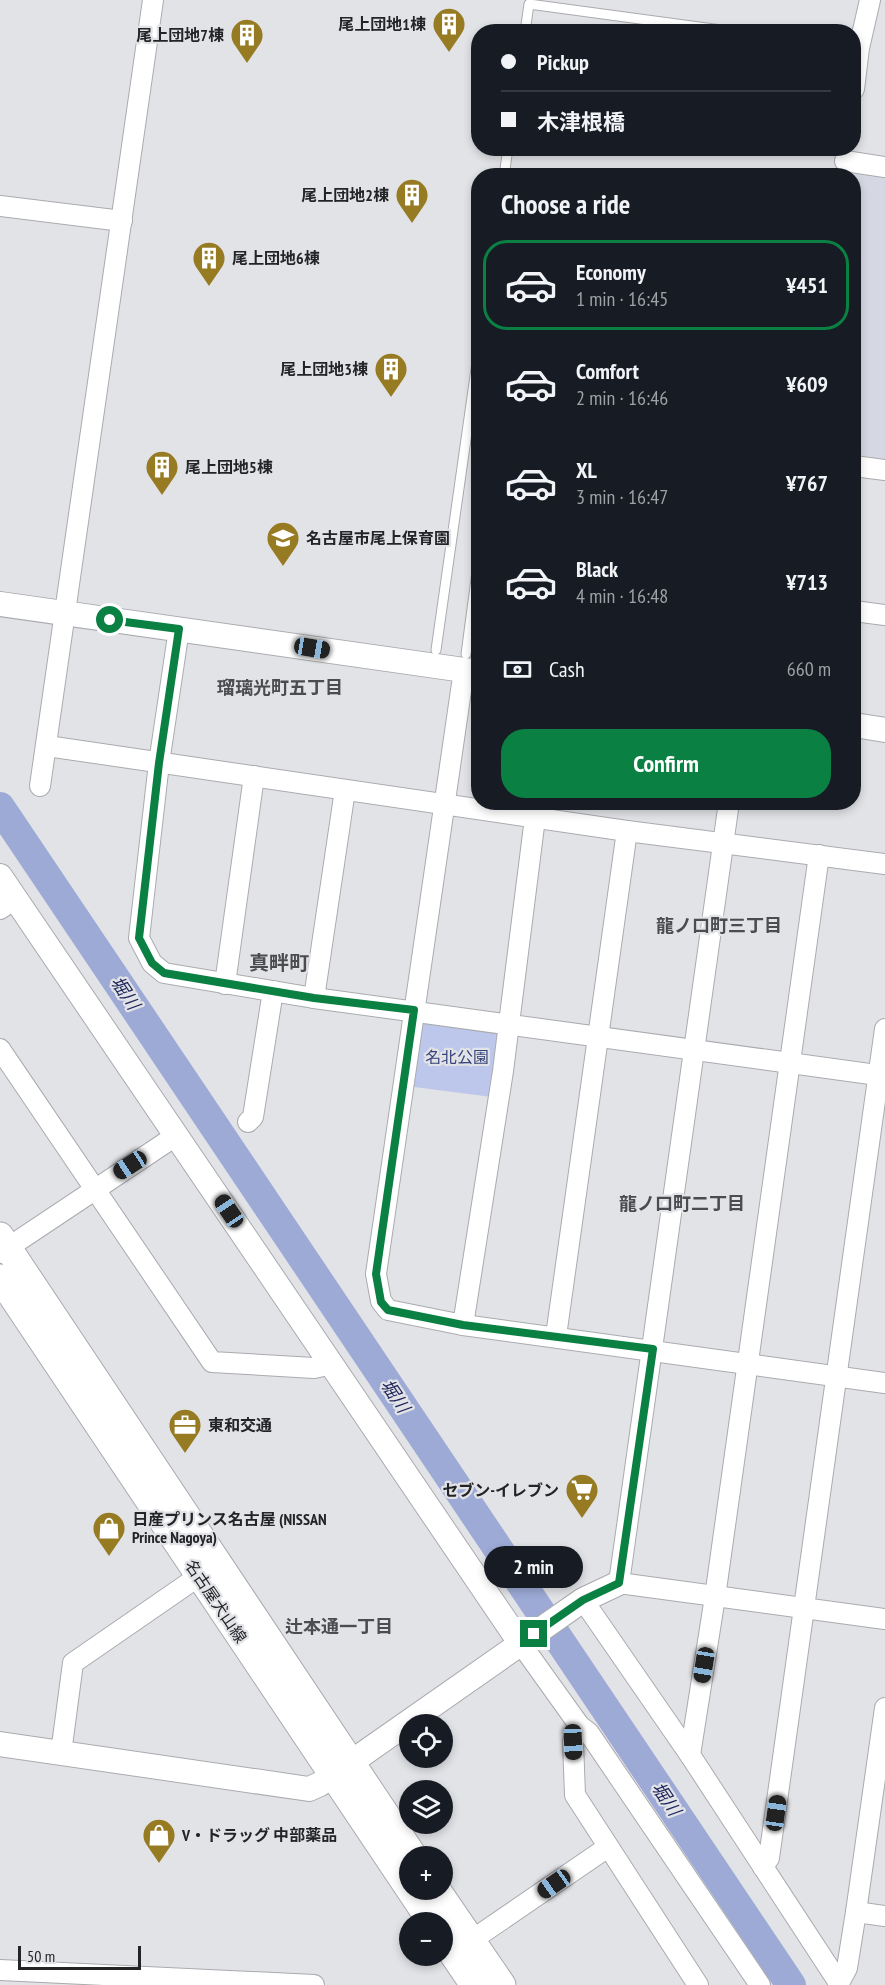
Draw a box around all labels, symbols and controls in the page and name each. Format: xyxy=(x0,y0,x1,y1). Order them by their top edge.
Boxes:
building icon: 尾上団地1棟 xyxy=(431,6,467,53)
place label: 尾上団地1棟 xyxy=(338,14,426,34)
building icon: 尾上団地7棟 xyxy=(229,17,265,64)
place label: 尾上団地7棟 xyxy=(136,25,224,45)
text: Pickup xyxy=(537,48,589,76)
text: 木津根橋 xyxy=(537,108,625,136)
building icon: 尾上団地2棟 xyxy=(394,177,430,224)
place label: 尾上団地2棟 xyxy=(301,185,389,205)
text: Choose a ride xyxy=(501,187,630,221)
building icon: 尾上団地6棟 xyxy=(191,240,227,287)
place label: 尾上団地6棟 xyxy=(232,248,320,268)
icon: car xyxy=(504,258,558,312)
text: Economy xyxy=(576,258,646,286)
text: ¥451 xyxy=(786,271,828,299)
text: 1 min · 16:45 xyxy=(576,286,668,312)
building icon: 尾上団地3棟 xyxy=(373,351,409,398)
icon: car xyxy=(504,357,558,411)
text: Comfort xyxy=(576,357,639,385)
place label: 尾上団地3棟 xyxy=(280,359,368,379)
text: ¥609 xyxy=(786,370,828,398)
text: 2 min · 16:46 xyxy=(576,385,668,411)
building icon: 尾上団地5棟 xyxy=(144,449,180,496)
icon: car xyxy=(504,456,558,510)
text: XL xyxy=(576,456,597,484)
place label: 尾上団地5棟 xyxy=(185,457,273,477)
text: ¥767 xyxy=(786,469,828,497)
text: 3 min · 16:47 xyxy=(576,484,668,510)
school or university icon: 名古屋市尾上保育園 xyxy=(265,520,301,567)
place label: 名古屋市尾上保育園 xyxy=(306,528,450,548)
icon: car xyxy=(504,555,558,609)
text: Black xyxy=(576,555,618,583)
text: ¥713 xyxy=(786,568,828,596)
text: 4 min · 16:48 xyxy=(576,583,668,609)
route start xyxy=(96,606,123,633)
car xyxy=(293,636,331,660)
icon: cash xyxy=(501,653,534,686)
text: Cash xyxy=(549,655,585,683)
text: 660 m xyxy=(787,656,831,682)
district label: 瑠璃光町五丁目 xyxy=(217,676,343,699)
button: Confirm xyxy=(501,729,831,798)
district label: 龍ノ口町三丁目 xyxy=(656,914,782,937)
district label: 真畔町 xyxy=(249,950,309,976)
water label: 堀川 xyxy=(106,971,146,1016)
park label: 名北公園 xyxy=(425,1047,489,1067)
car xyxy=(110,1148,150,1182)
car xyxy=(211,1191,247,1231)
district label: 龍ノ口町二丁目 xyxy=(619,1192,745,1215)
water label: 堀川 xyxy=(376,1374,416,1419)
office icon: 東和交通 xyxy=(167,1407,203,1454)
place label: 東和交通 xyxy=(208,1415,272,1435)
supermarket icon: セブン-イレブン xyxy=(564,1472,600,1519)
place label: セブン-イレブン xyxy=(442,1480,559,1500)
place label: 日産プリンス名古屋 (NISSAN Prince Nagoya) xyxy=(132,1509,327,1547)
shop icon: 日産プリンス名古屋 (NISSAN Prince Nagoya) xyxy=(91,1510,127,1557)
callout: 2 min xyxy=(484,1547,584,1589)
text: 2 min xyxy=(513,1554,554,1580)
street label: 名古屋犬山線 xyxy=(181,1556,251,1646)
district label: 辻本通一丁目 xyxy=(285,1615,393,1638)
route end xyxy=(520,1620,547,1647)
car xyxy=(692,1646,716,1684)
map controls xyxy=(399,1714,453,1966)
button: locate xyxy=(399,1714,453,1768)
car xyxy=(563,1724,583,1760)
water label: 堀川 xyxy=(647,1777,687,1822)
button: layers xyxy=(399,1780,453,1834)
car xyxy=(765,1794,787,1832)
shop icon: V・ドラッグ 中部薬品 xyxy=(141,1817,177,1864)
place label: V・ドラッグ 中部薬品 xyxy=(181,1825,337,1845)
button: + xyxy=(399,1846,453,1900)
car xyxy=(534,1866,574,1902)
button: − xyxy=(399,1912,453,1966)
scale bar xyxy=(18,1943,141,1970)
text: 50 m xyxy=(27,1946,55,1966)

